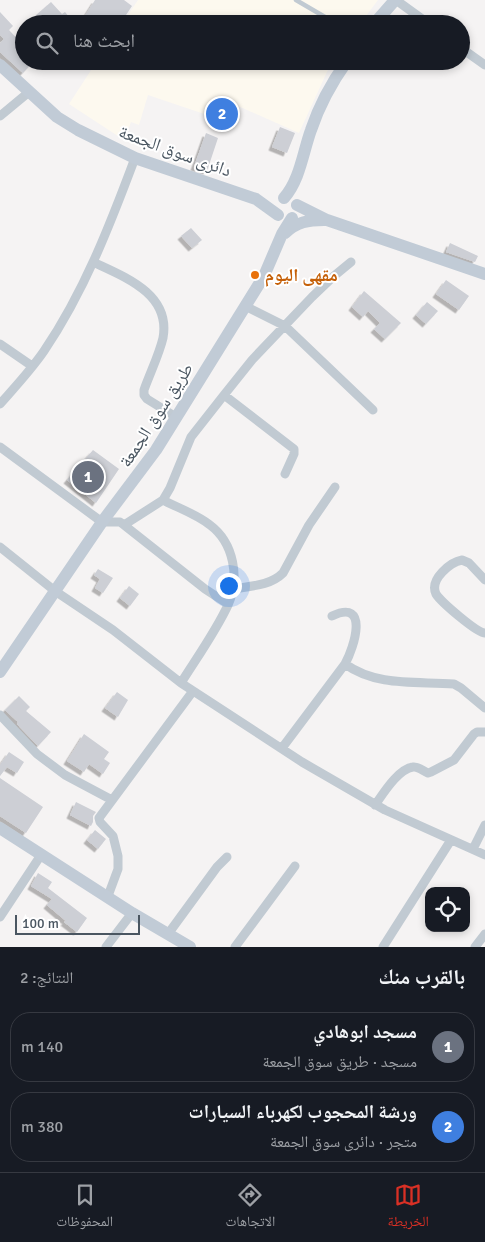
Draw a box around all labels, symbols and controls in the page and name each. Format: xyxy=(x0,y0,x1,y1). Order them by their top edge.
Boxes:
search box xyxy=(15,15,470,70)
icon: search xyxy=(33,29,61,57)
text: ابحث هنا xyxy=(73,29,135,53)
pin: 2 xyxy=(206,95,238,133)
street label: دائرى سوق الجمعة xyxy=(116,120,234,182)
place label: مقهى اليوم xyxy=(265,264,338,287)
marker: مقهى اليوم xyxy=(249,269,261,281)
street label: طريق سوق الجمعة xyxy=(114,359,198,471)
pin: 1 xyxy=(72,458,104,496)
your location xyxy=(216,573,242,599)
map controls xyxy=(425,887,470,932)
button: locate xyxy=(425,887,470,932)
scale bar xyxy=(15,912,140,935)
text: 100 m xyxy=(22,915,59,932)
text: بالقرب منك xyxy=(378,964,465,990)
text: النتائج: 2 xyxy=(20,968,73,988)
text: مسجد ابوهادي xyxy=(313,1020,417,1044)
text: 140 m xyxy=(21,1037,63,1057)
text: 1 xyxy=(444,1037,452,1057)
text: مسجد · طريق سوق الجمعة xyxy=(262,1052,417,1072)
text: ورشة المحجوب لكهرباء السيارات xyxy=(189,1100,417,1124)
text: 380 m xyxy=(21,1117,63,1137)
text: 2 xyxy=(444,1117,452,1137)
text: متجر · دائرى سوق الجمعة xyxy=(270,1132,417,1152)
tab: المحفوظات xyxy=(56,1181,113,1235)
tab: الاتجاهات xyxy=(226,1181,275,1235)
tab: الخريطة xyxy=(388,1181,429,1235)

